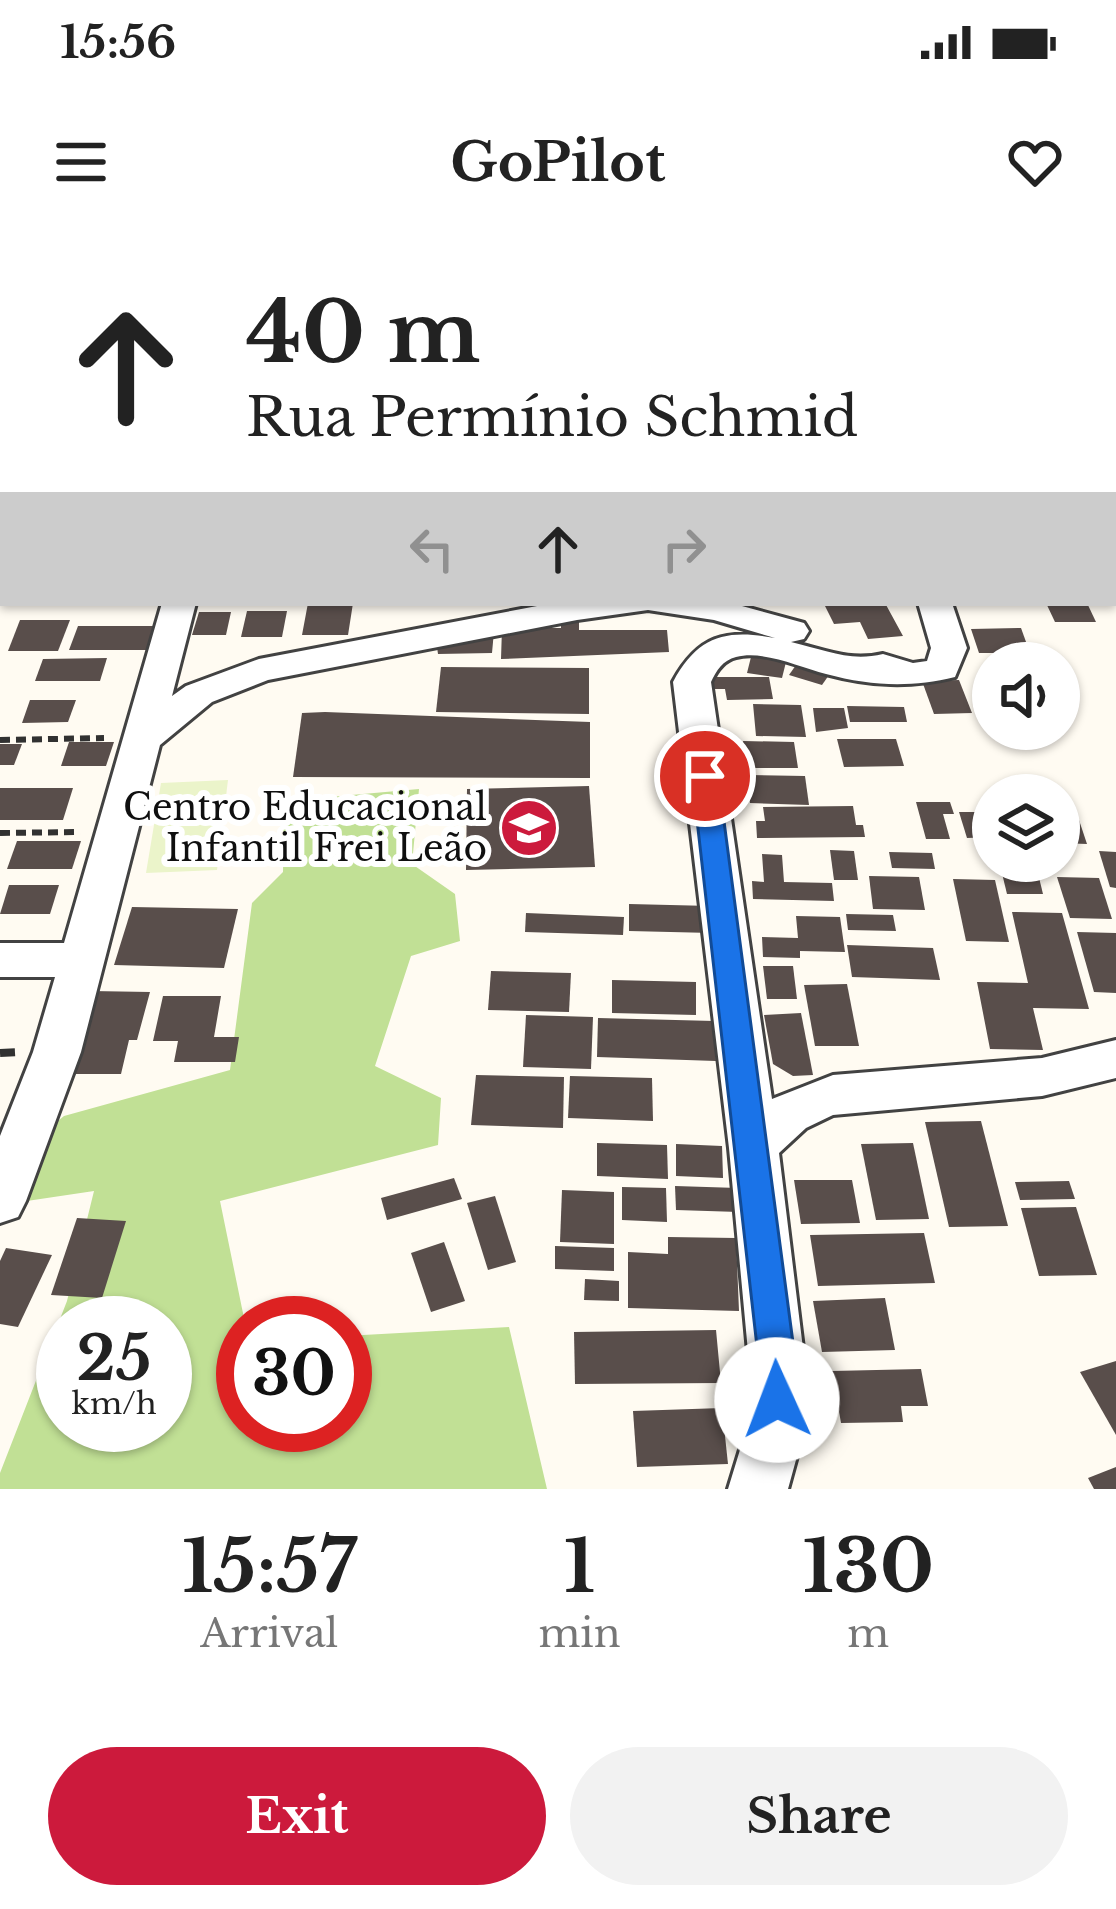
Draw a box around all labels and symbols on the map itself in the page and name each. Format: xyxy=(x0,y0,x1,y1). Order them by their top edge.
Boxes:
pin xyxy=(654,725,756,827)
place label: Centro Educacional Infantil Frei Leão xyxy=(123,785,487,871)
school or university icon: Centro Educacional Infantil Frei Leão xyxy=(498,797,560,859)
speed limit sign: 30 xyxy=(216,1296,372,1452)
position arrow xyxy=(714,1337,840,1463)

